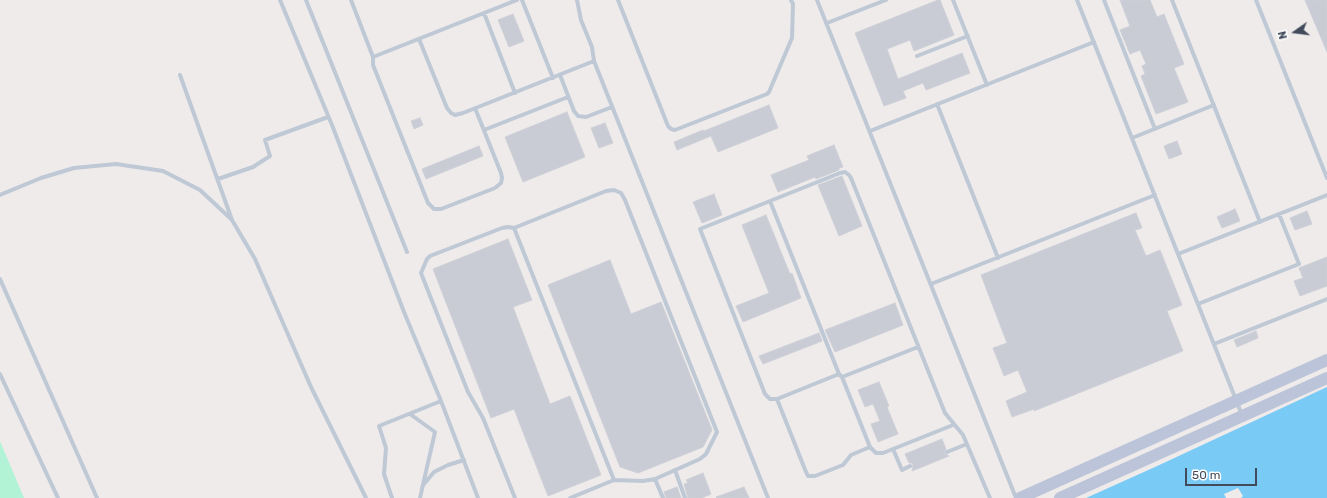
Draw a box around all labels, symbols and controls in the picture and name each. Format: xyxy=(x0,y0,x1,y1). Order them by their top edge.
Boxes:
north arrow xyxy=(1275,12,1315,52)
text: N xyxy=(1276,30,1290,40)
scale bar xyxy=(1187,460,1259,486)
text: 50 m xyxy=(1192,468,1220,482)

